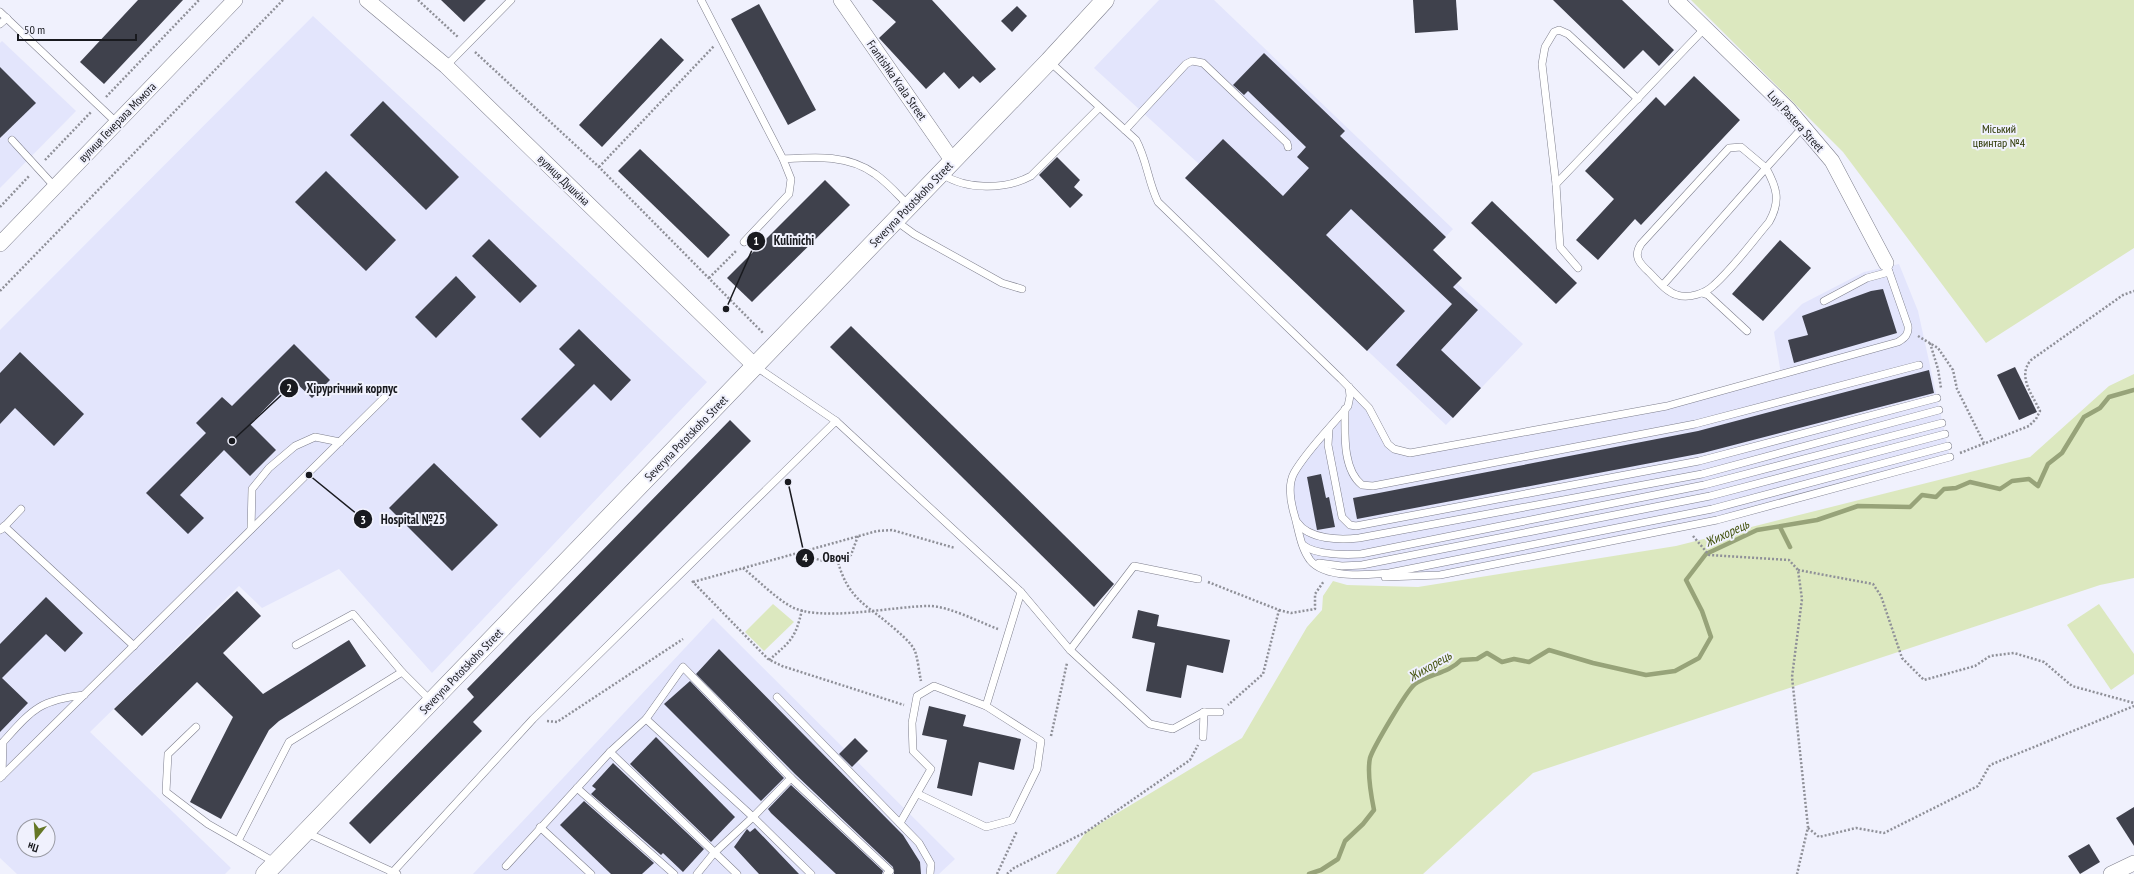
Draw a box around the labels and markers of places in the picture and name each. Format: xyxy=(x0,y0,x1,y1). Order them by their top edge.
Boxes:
callout: Kulinichi xyxy=(746,228,823,253)
callout: Хірургічний корпус xyxy=(279,376,406,401)
callout: Hospital №25 xyxy=(353,507,453,532)
callout: Овочі xyxy=(795,545,858,570)

